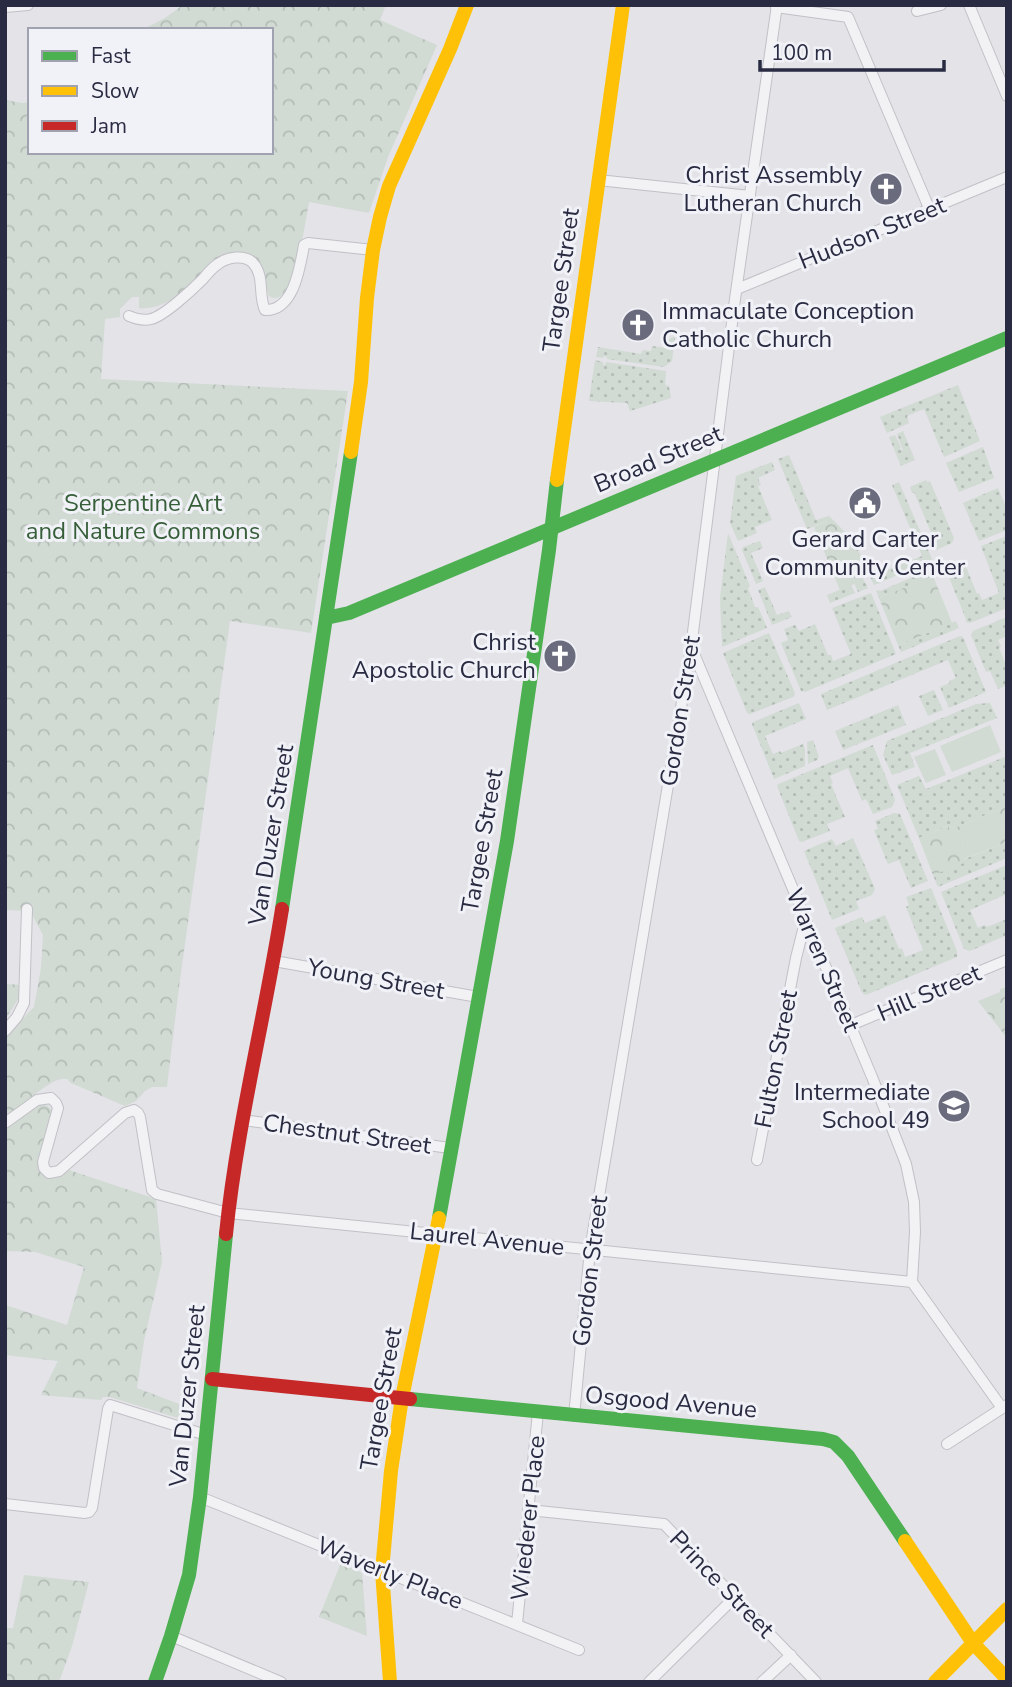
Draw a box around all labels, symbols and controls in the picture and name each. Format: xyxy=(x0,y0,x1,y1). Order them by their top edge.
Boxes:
legend xyxy=(28,28,273,154)
scale bar xyxy=(760,28,944,72)
text: 100 m xyxy=(771,39,832,67)
text: Fast xyxy=(91,42,131,70)
text: Slow xyxy=(91,77,140,105)
text: Jam xyxy=(90,112,127,140)
place label: Christ Assembly Lutheran Church xyxy=(684,159,863,219)
church icon: Christ Assembly Lutheran Church xyxy=(867,170,905,208)
street label: Hudson Street xyxy=(794,189,951,277)
street label: Targee Street xyxy=(535,205,587,354)
place label: Immaculate Conception Catholic Church xyxy=(662,295,914,355)
church icon: Immaculate Conception Catholic Church xyxy=(619,306,657,344)
street label: Broad Street xyxy=(589,417,728,500)
public building icon: Gerard Carter Community Center xyxy=(846,484,884,522)
park label: Serpentine Art and Nature Commons xyxy=(26,487,260,547)
place label: Gerard Carter Community Center xyxy=(765,523,966,583)
place label: Christ Apostolic Church xyxy=(352,626,537,686)
street label: Gordon Street xyxy=(652,633,708,788)
church icon: Christ Apostolic Church xyxy=(541,637,579,675)
street label: Van Duzer Street xyxy=(241,742,301,929)
street label: Targee Street xyxy=(454,766,510,915)
street label: Warren Street xyxy=(778,883,868,1037)
street label: Young Street xyxy=(304,951,448,1007)
street label: Hill Street xyxy=(872,957,986,1029)
street label: Fulton Street xyxy=(747,987,805,1131)
place label: Intermediate School 49 xyxy=(794,1076,930,1136)
school or university icon: Intermediate School 49 xyxy=(935,1087,973,1125)
street label: Chestnut Street xyxy=(261,1106,434,1162)
street label: Gordon Street xyxy=(565,1193,615,1348)
street label: Laurel Avenue xyxy=(408,1215,566,1263)
street label: Van Duzer Street xyxy=(161,1303,213,1490)
street label: Targee Street xyxy=(353,1324,409,1473)
street label: Osgood Avenue xyxy=(584,1379,758,1425)
street label: Wiederer Place xyxy=(503,1434,553,1602)
street label: Prince Street xyxy=(663,1523,782,1645)
street label: Waverly Place xyxy=(312,1529,468,1617)

